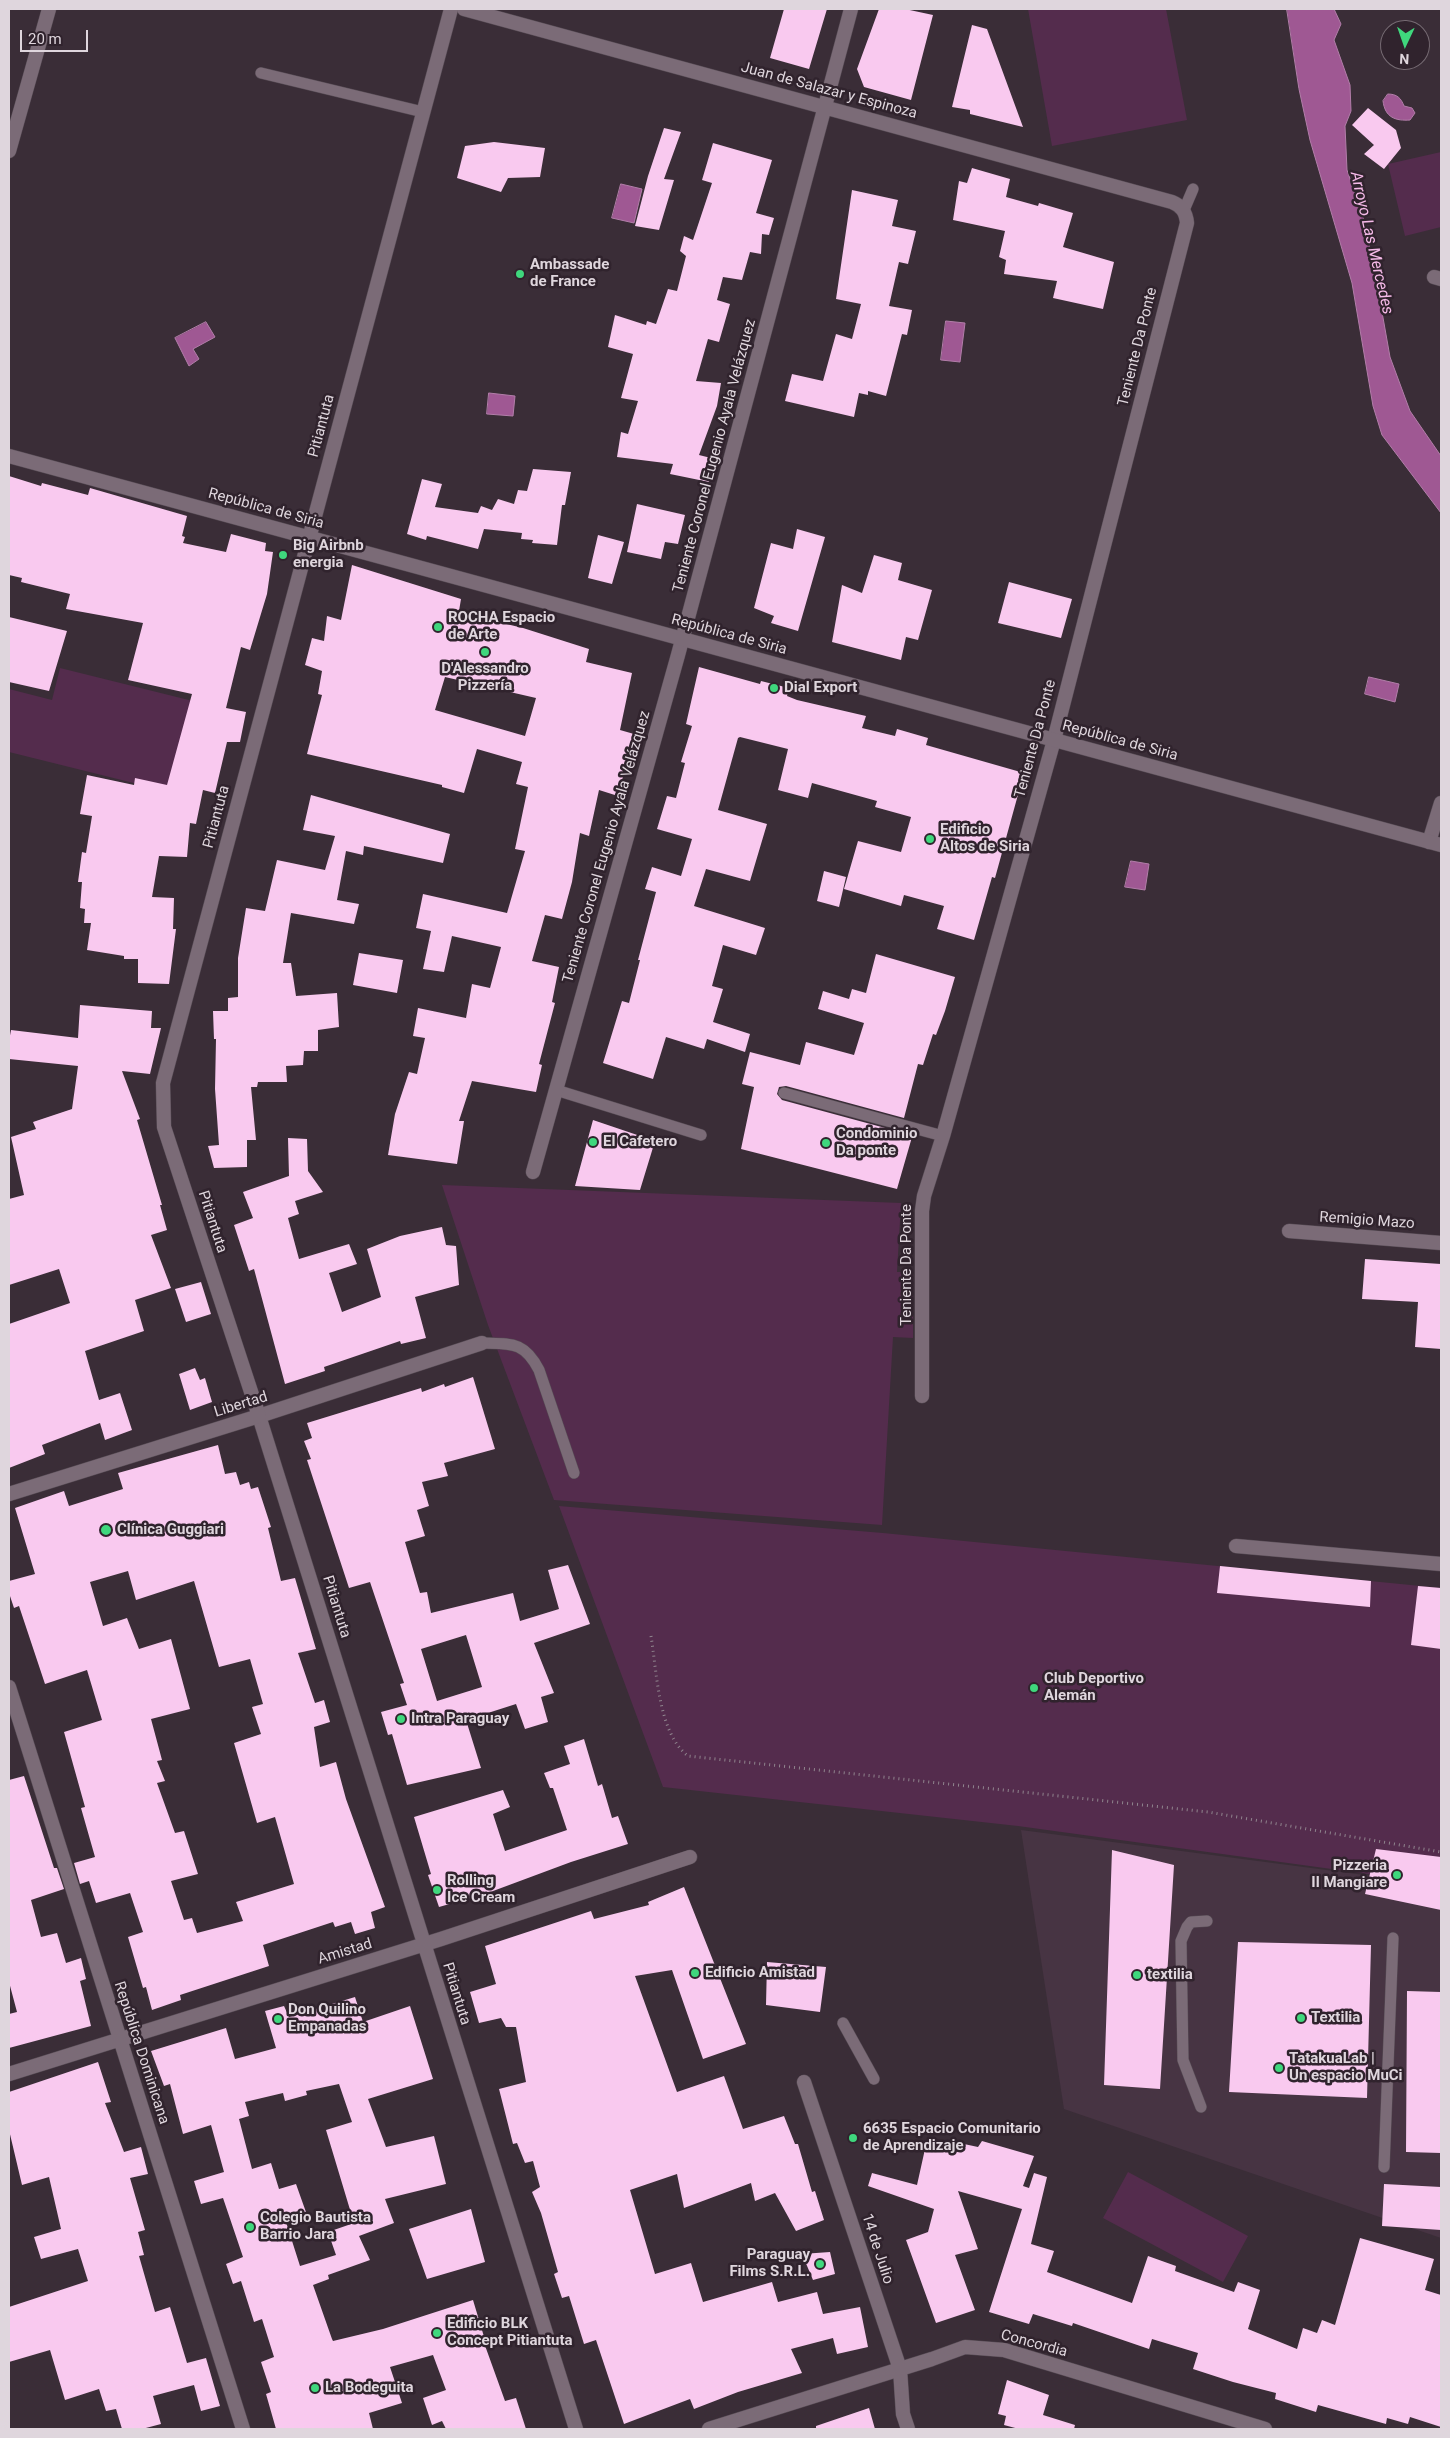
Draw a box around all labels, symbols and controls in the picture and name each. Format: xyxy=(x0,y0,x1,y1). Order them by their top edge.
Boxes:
scale bar xyxy=(22,20,90,52)
north arrow xyxy=(1380,20,1430,70)
text: 20 m xyxy=(28,30,62,48)
text: N xyxy=(1399,51,1410,67)
street label: Juan de Salazar y Espinoza xyxy=(739,59,919,123)
water label: Arroyo Las Mercedes xyxy=(1345,170,1397,316)
place label: Ambassade de France xyxy=(530,256,609,291)
marker: Ambassade de France xyxy=(514,268,526,280)
street label: Teniente Da Ponte xyxy=(1115,286,1161,408)
street label: Teniente Coronel Eugenio Ayala Velázquez xyxy=(670,317,760,595)
street label: Pitiantuta xyxy=(305,393,339,459)
street label: República de Siria xyxy=(206,485,326,533)
place label: Big Airbnb energia xyxy=(293,537,364,572)
marker: Big Airbnb energia xyxy=(277,549,289,561)
place label: ROCHA Espacio de Arte xyxy=(448,609,555,644)
street label: República de Siria xyxy=(669,611,789,659)
marker: ROCHA Espacio de Arte xyxy=(432,621,444,633)
marker: D'Alessandro Pizzería xyxy=(479,646,491,658)
place label: D'Alessandro Pizzería xyxy=(441,660,529,695)
street label: Teniente Da Ponte xyxy=(1012,678,1060,800)
place label: Dial Export xyxy=(784,679,857,697)
marker: Dial Export xyxy=(768,682,780,694)
street label: Teniente Coronel Eugenio Ayala Velázquez xyxy=(559,709,655,985)
street label: República de Siria xyxy=(1060,717,1180,765)
street label: Pitiantuta xyxy=(200,784,234,850)
place label: Edificio Altos de Siria xyxy=(940,821,1030,856)
marker: Edificio Altos de Siria xyxy=(924,833,936,845)
place label: Condominio Da ponte xyxy=(836,1125,917,1160)
place label: El Cafetero xyxy=(603,1133,677,1151)
marker: El Cafetero xyxy=(587,1136,599,1148)
marker: Condominio Da ponte xyxy=(820,1137,832,1149)
street label: Pitiantuta xyxy=(193,1189,231,1255)
street label: Teniente Da Ponte xyxy=(898,1204,916,1326)
street label: Remigio Mazo xyxy=(1319,1209,1415,1233)
street label: Libertad xyxy=(212,1388,270,1422)
place label: Clínica Guggiari xyxy=(117,1521,224,1539)
marker: Clínica Guggiari xyxy=(99,1523,113,1537)
street label: Pitiantuta xyxy=(318,1574,354,1640)
place label: Club Deportivo Alemán xyxy=(1044,1670,1144,1705)
marker: Club Deportivo Alemán xyxy=(1028,1682,1040,1694)
place label: Intra Paraguay xyxy=(411,1710,509,1728)
marker: Intra Paraguay xyxy=(395,1713,407,1725)
place label: Pizzeria Il Mangiare xyxy=(1311,1857,1387,1892)
marker: Pizzeria Il Mangiare xyxy=(1391,1869,1403,1881)
place label: Rolling Ice Cream xyxy=(447,1872,515,1907)
marker: Rolling Ice Cream xyxy=(431,1884,443,1896)
street label: Amistad xyxy=(316,1935,374,1969)
street label: Pitiantuta xyxy=(438,1961,474,2027)
place label: Edificio Amistad xyxy=(705,1964,815,1982)
place label: textilia xyxy=(1147,1966,1193,1984)
marker: Edificio Amistad xyxy=(689,1967,701,1979)
marker: textilia xyxy=(1131,1969,1143,1981)
street label: República Dominicana xyxy=(109,1979,173,2127)
place label: Don Quilino Empanadas xyxy=(288,2001,367,2036)
place label: Textilia xyxy=(1311,2009,1360,2027)
marker: Textilia xyxy=(1295,2012,1307,2024)
marker: Don Quilino Empanadas xyxy=(272,2013,284,2025)
place label: TatakuaLab | Un espacio MuCi xyxy=(1289,2050,1403,2085)
marker: TatakuaLab | Un espacio MuCi xyxy=(1273,2062,1285,2074)
place label: 6635 Espacio Comunitario de Aprendizaje xyxy=(863,2120,1041,2155)
marker: 6635 Espacio Comunitario de Aprendizaje xyxy=(847,2132,859,2144)
place label: Colegio Bautista Barrio Jara xyxy=(260,2209,371,2244)
street label: 14 de Julio xyxy=(857,2211,897,2287)
marker: Colegio Bautista Barrio Jara xyxy=(244,2221,256,2233)
place label: Paraguay Films S.R.L. xyxy=(729,2246,810,2281)
marker: Paraguay Films S.R.L. xyxy=(814,2258,826,2270)
place label: Edificio BLK Concept Pitiantuta xyxy=(447,2315,573,2350)
street label: Concordia xyxy=(999,2326,1069,2362)
marker: Edificio BLK Concept Pitiantuta xyxy=(431,2327,443,2339)
place label: La Bodeguita xyxy=(325,2379,413,2397)
marker: La Bodeguita xyxy=(309,2382,321,2394)

